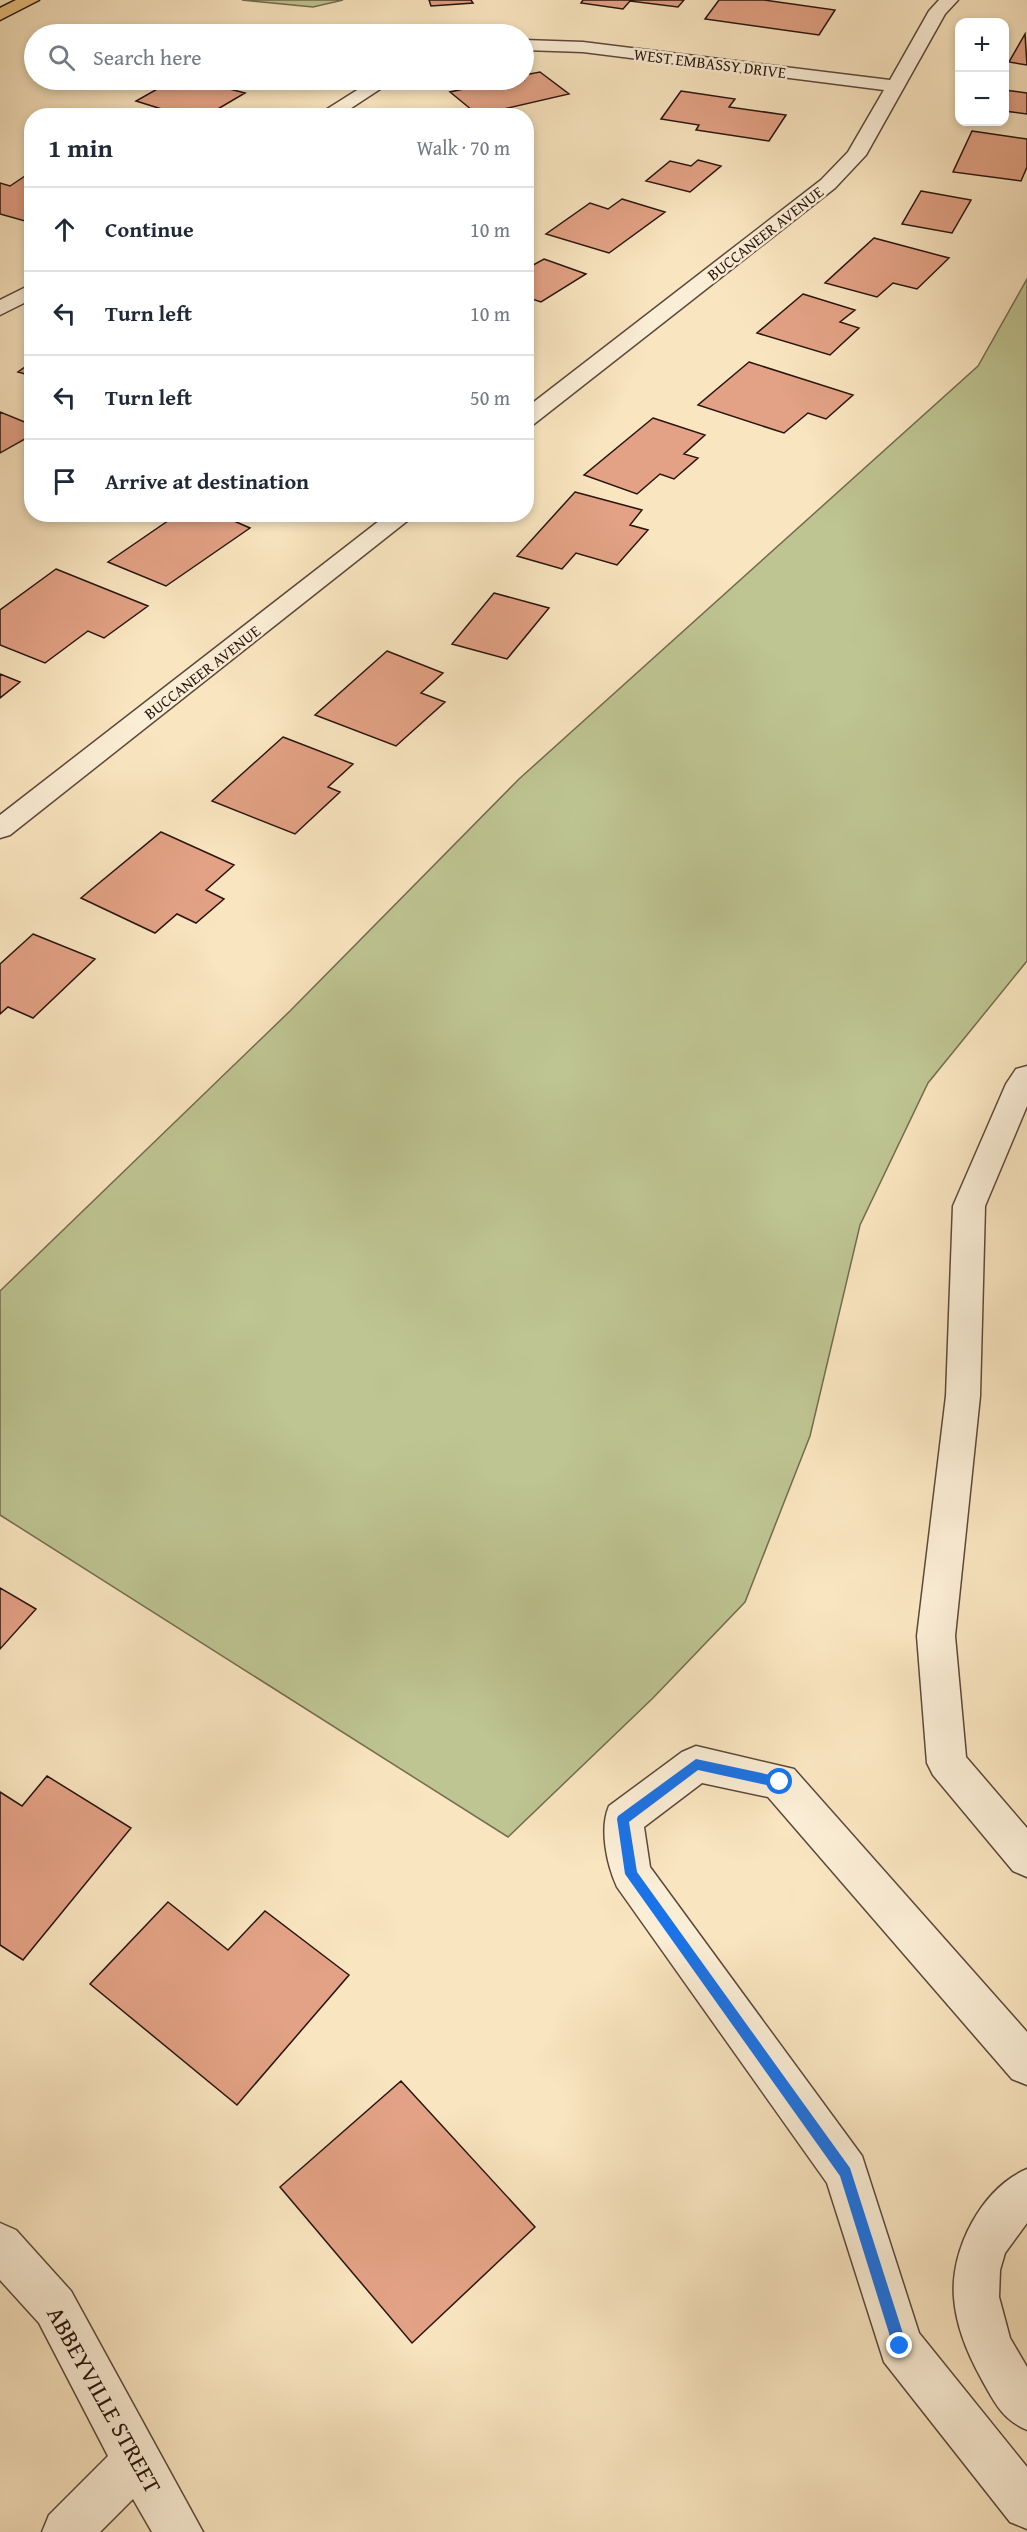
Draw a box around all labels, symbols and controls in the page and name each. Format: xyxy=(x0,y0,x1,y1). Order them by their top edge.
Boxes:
map controls xyxy=(955,18,1009,126)
button: + xyxy=(955,18,1009,72)
search box xyxy=(24,24,534,90)
icon: search xyxy=(45,41,78,74)
text: Search here xyxy=(93,41,202,73)
street label: WEST EMBASSY DRIVE xyxy=(633,42,787,84)
button: − xyxy=(955,72,1009,126)
text: 1 min xyxy=(48,128,113,167)
text: Walk · 70 m xyxy=(416,133,510,162)
street label: BUCCANEER AVENUE xyxy=(702,180,828,286)
icon: ahead xyxy=(48,213,81,246)
text: Continue xyxy=(105,213,194,245)
text: 10 m xyxy=(470,215,510,244)
icon: left xyxy=(48,297,81,330)
text: Turn left xyxy=(105,297,192,329)
text: 10 m xyxy=(470,299,510,328)
icon: left xyxy=(48,381,81,414)
text: Turn left xyxy=(105,381,192,413)
text: 50 m xyxy=(470,383,510,412)
icon: arrive xyxy=(48,465,81,498)
text: Arrive at destination xyxy=(105,465,309,497)
street label: BUCCANEER AVENUE xyxy=(139,619,265,725)
route start xyxy=(766,1768,792,1794)
street label: ABBEYVILLE STREET xyxy=(38,2300,170,2500)
route end xyxy=(886,2332,912,2358)

